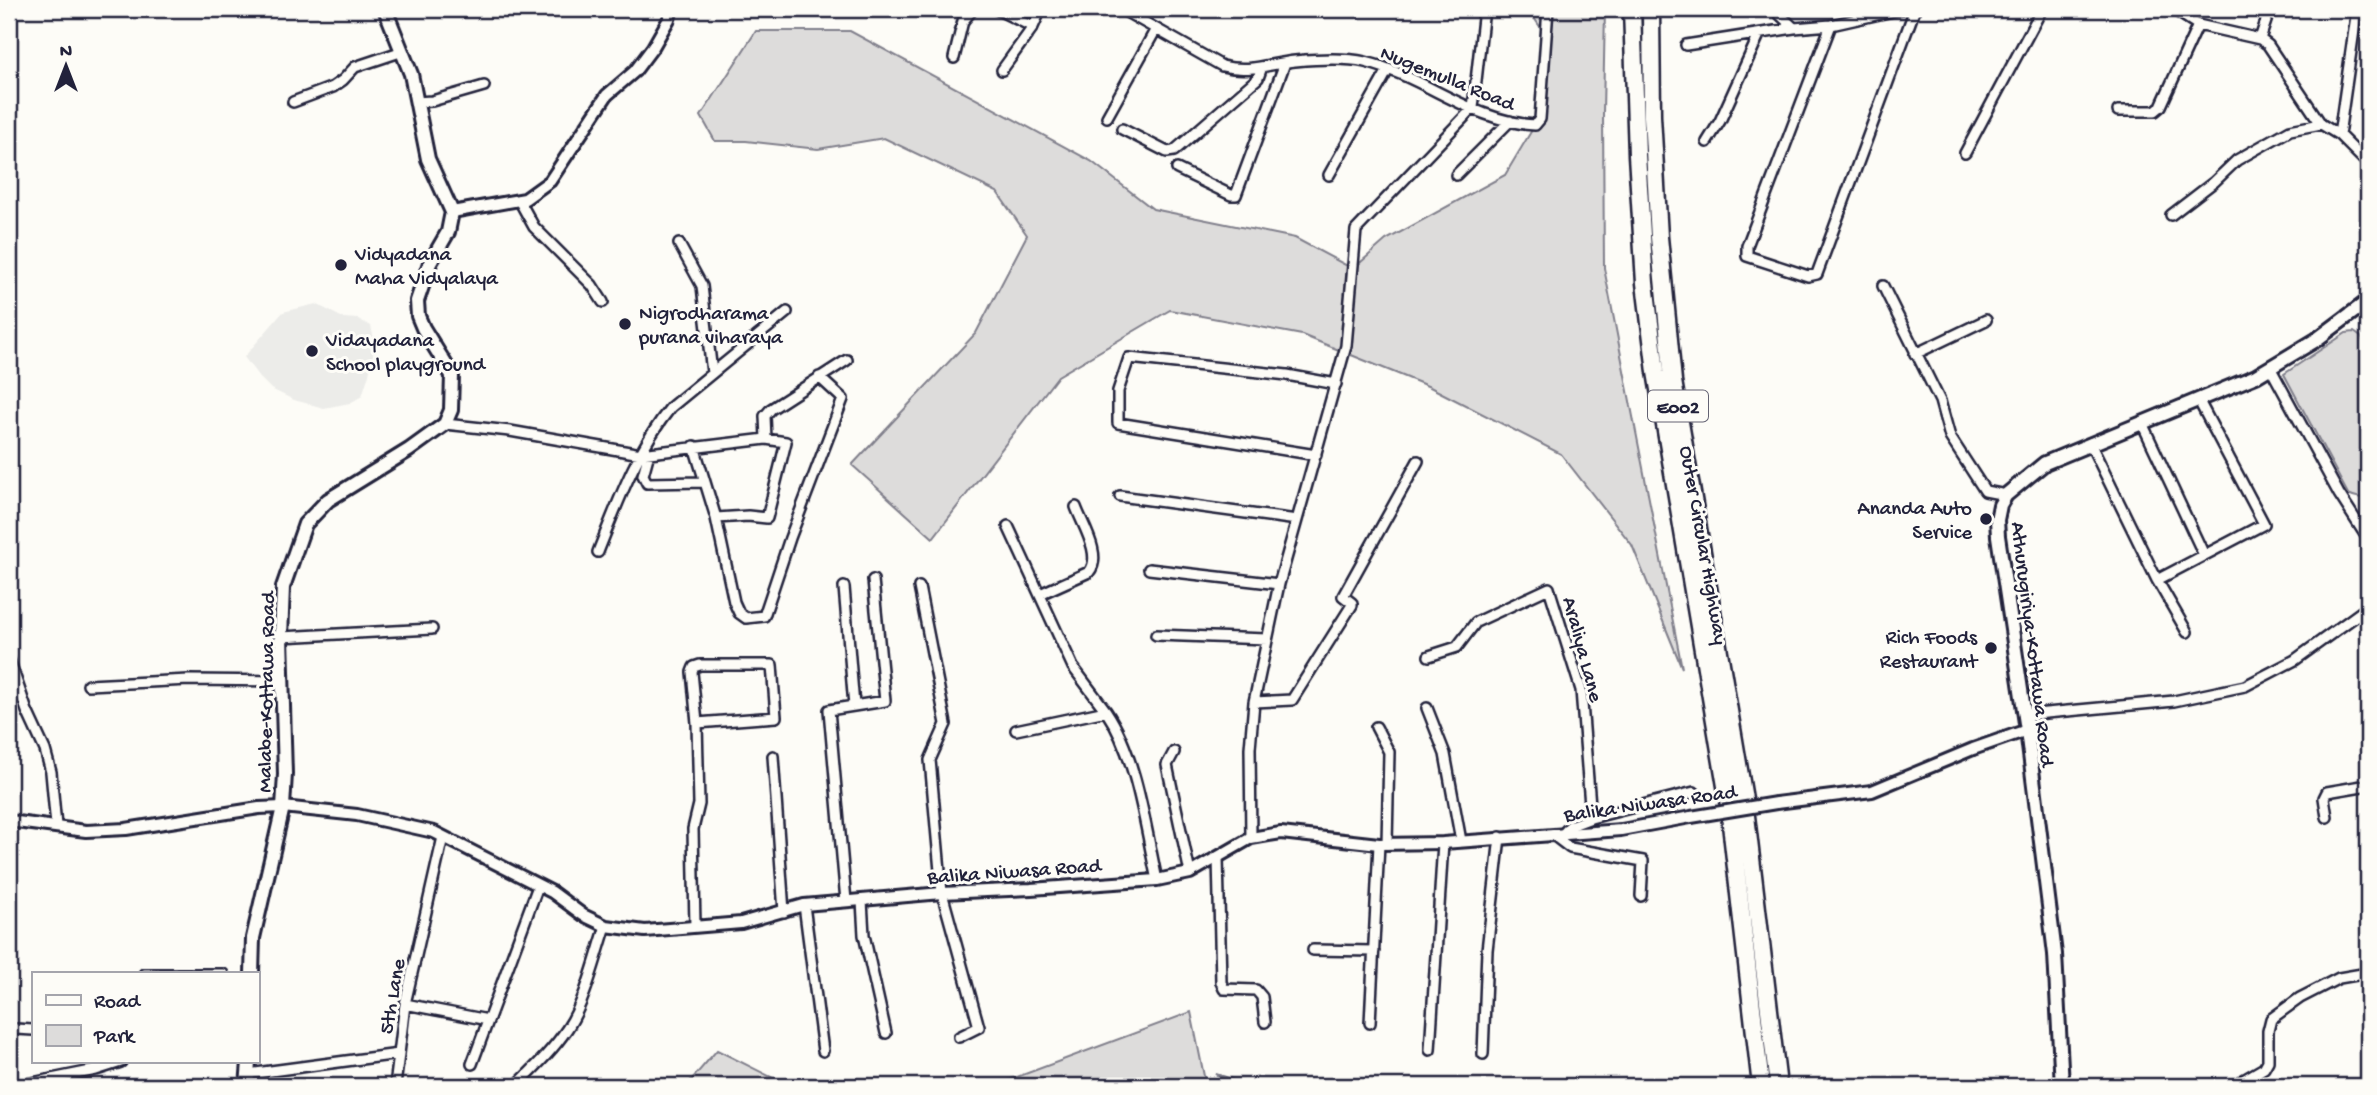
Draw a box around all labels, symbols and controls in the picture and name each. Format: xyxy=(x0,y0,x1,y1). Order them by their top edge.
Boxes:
north arrow xyxy=(32,32,102,102)
text: N xyxy=(60,41,72,64)
street label: Nugemulla Road xyxy=(1376,42,1519,119)
place label: Vidyadana Maha Vidyalaya xyxy=(354,244,499,293)
marker: Vidyadana Maha Vidyalaya xyxy=(333,257,349,273)
place label: Nigrodharama purana viharaya xyxy=(638,303,784,352)
marker: Nigrodharama purana viharaya xyxy=(617,316,633,332)
place label: Vidayadana School playground xyxy=(325,330,487,379)
marker: Vidayadana School playground xyxy=(304,343,320,359)
road number: E002 xyxy=(1648,390,1708,422)
street label: Outer Circular Highway xyxy=(1672,444,1731,647)
place label: Ananda Auto Service xyxy=(1857,498,1973,547)
marker: Ananda Auto Service xyxy=(1978,511,1994,527)
street label: Athurugiriya-Kottawa Road xyxy=(2003,521,2058,770)
street label: Malabe-Kottawa Road xyxy=(254,590,283,793)
street label: Araliya Lane xyxy=(1555,595,1607,706)
place label: Rich Foods Restaurant xyxy=(1880,627,1979,676)
marker: Rich Foods Restaurant xyxy=(1983,640,1999,656)
street label: Balika Niwasa Road xyxy=(1562,781,1740,830)
street label: Balika Niwasa Road xyxy=(926,855,1104,892)
street label: 5th Lane xyxy=(376,956,414,1036)
legend xyxy=(32,972,259,1064)
text: Road xyxy=(94,991,142,1016)
text: Park xyxy=(93,1026,137,1051)

